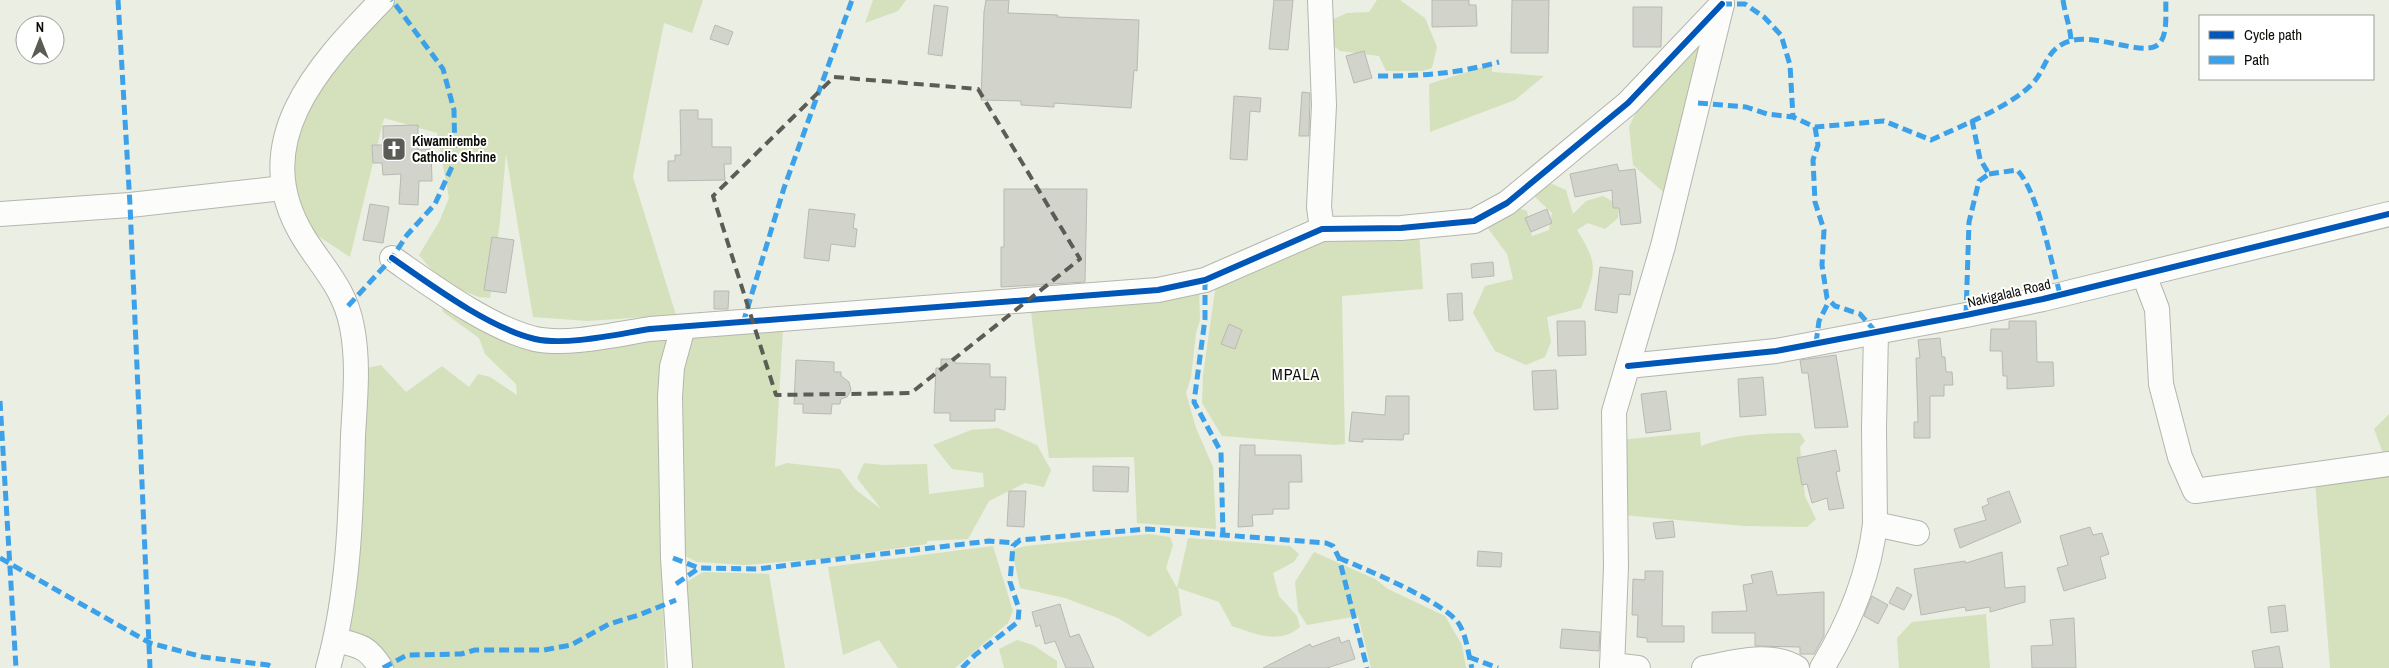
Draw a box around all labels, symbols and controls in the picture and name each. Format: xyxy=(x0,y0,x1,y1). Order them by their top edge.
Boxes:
north arrow xyxy=(15,15,65,65)
legend xyxy=(2199,15,2374,80)
text: N xyxy=(36,18,44,36)
text: Cycle path xyxy=(2244,24,2302,45)
text: Path xyxy=(2244,49,2269,70)
place label: Kiwamirembe Catholic Shrine xyxy=(412,132,496,166)
church icon: Kiwamirembe Catholic Shrine xyxy=(381,136,407,162)
street label: Nakigalala Road xyxy=(1966,275,2052,311)
district label: MPALA xyxy=(1272,363,1320,385)

